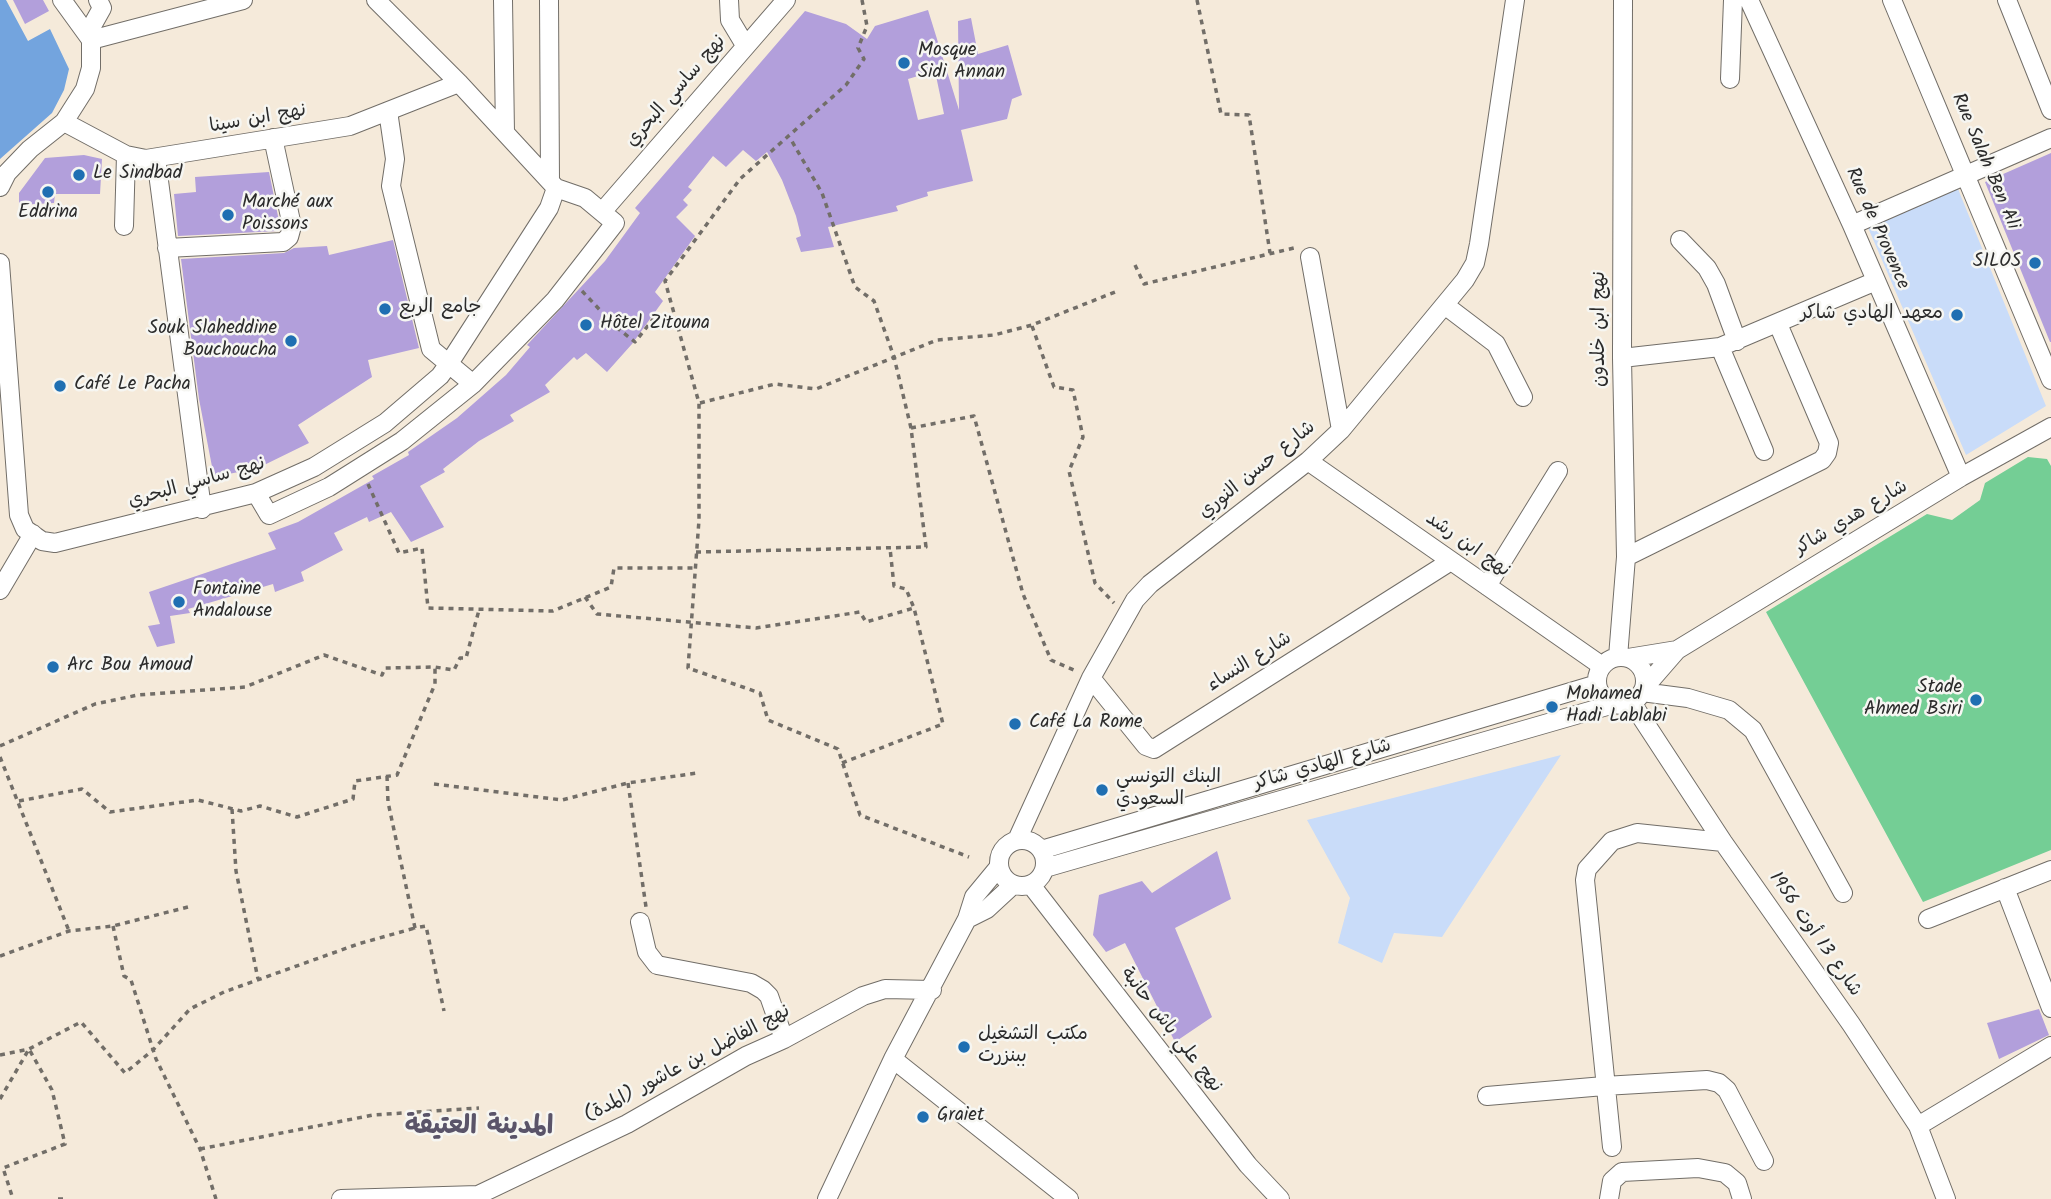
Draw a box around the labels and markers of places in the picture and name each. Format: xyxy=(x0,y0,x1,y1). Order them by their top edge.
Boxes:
place label: Mosque Sidi Annan xyxy=(918,41,1005,85)
marker: Mosque Sidi Annan xyxy=(896,55,912,71)
place label: Le Sindbad xyxy=(93,164,182,186)
marker: Le Sindbad xyxy=(71,167,87,183)
marker: Eddrina xyxy=(40,184,56,200)
place label: Marché aux Poissons xyxy=(242,193,333,237)
place label: Eddrina xyxy=(18,203,78,225)
marker: Marché aux Poissons xyxy=(220,207,236,223)
place label: SILOS xyxy=(1973,252,2021,274)
marker: SILOS xyxy=(2027,255,2043,271)
place label: جامع الربع xyxy=(399,298,481,320)
marker: جامع الربع xyxy=(377,301,393,317)
place label: معهد الهادي شاكر xyxy=(1801,304,1943,326)
marker: معهد الهادي شاكر xyxy=(1949,307,1965,323)
place label: Hôtel Zitouna xyxy=(600,314,710,336)
marker: Hôtel Zitouna xyxy=(578,317,594,333)
place label: Souk Slaheddine Bouchoucha xyxy=(148,319,277,363)
marker: Souk Slaheddine Bouchoucha xyxy=(283,333,299,349)
place label: Café Le Pacha xyxy=(74,375,191,397)
marker: Café Le Pacha xyxy=(52,378,68,394)
place label: Fontaine Andalouse xyxy=(193,580,272,624)
marker: Fontaine Andalouse xyxy=(171,594,187,610)
place label: Arc Bou Amoud xyxy=(67,656,192,678)
marker: Arc Bou Amoud xyxy=(45,659,61,675)
place label: Stade Ahmed Bsiri xyxy=(1864,678,1962,722)
place label: Mohamed Hadi Lablabi xyxy=(1566,685,1667,729)
marker: Stade Ahmed Bsiri xyxy=(1968,692,1984,708)
marker: Mohamed Hadi Lablabi xyxy=(1544,699,1560,715)
place label: Café La Rome xyxy=(1029,713,1143,735)
marker: Café La Rome xyxy=(1007,716,1023,732)
place label: البنك التونسي السعودي xyxy=(1116,768,1221,812)
marker: البنك التونسي السعودي xyxy=(1094,782,1110,798)
place label: مكتب التشغيل ببنزرت xyxy=(978,1025,1088,1069)
marker: مكتب التشغيل ببنزرت xyxy=(956,1039,972,1055)
place label: Graiet xyxy=(937,1106,984,1128)
marker: Graiet xyxy=(915,1109,931,1125)

